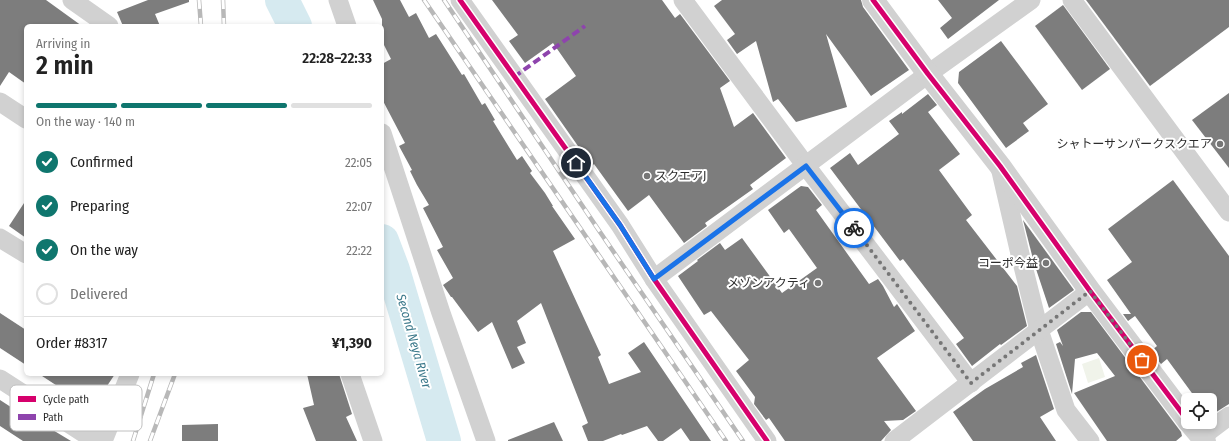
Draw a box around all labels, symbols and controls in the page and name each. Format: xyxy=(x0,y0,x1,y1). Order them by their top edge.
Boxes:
text: Arriving in xyxy=(36,36,90,51)
text: 22:28–22:33 xyxy=(302,49,372,67)
text: 2 min xyxy=(36,50,94,81)
text: On the way · 140 m xyxy=(36,114,135,129)
place label: シャトーサンパークスクエア xyxy=(1057,137,1212,151)
marker: シャトーサンパークスクエア xyxy=(1215,139,1225,149)
pin xyxy=(559,146,593,180)
icon: check xyxy=(36,151,58,173)
icon: home xyxy=(565,152,587,174)
text: Confirmed xyxy=(70,153,133,171)
text: 22:05 xyxy=(345,155,372,170)
place label: スクエアJ xyxy=(655,169,706,183)
marker: スクエアJ xyxy=(642,171,652,181)
icon: check xyxy=(36,195,58,217)
text: Preparing xyxy=(70,197,129,215)
text: 22:07 xyxy=(346,199,372,214)
courier xyxy=(834,208,874,248)
icon: bike xyxy=(843,217,865,239)
icon: check xyxy=(36,239,58,261)
text: On the way xyxy=(70,241,138,259)
text: 22:22 xyxy=(346,243,372,258)
place label: コーポ今益 xyxy=(978,256,1038,270)
marker: コーポ今益 xyxy=(1041,258,1051,268)
place label: メゾンアクティ xyxy=(727,276,810,290)
marker: メゾンアクティ xyxy=(813,278,823,288)
text: Delivered xyxy=(70,285,128,303)
water label: Second Neya River xyxy=(393,291,435,390)
text: Order #8317 xyxy=(36,334,107,352)
text: ¥1,390 xyxy=(332,334,372,352)
pin xyxy=(1125,343,1159,377)
icon: bag xyxy=(1131,349,1153,371)
legend xyxy=(10,385,142,431)
text: Cycle path xyxy=(43,393,89,406)
map controls xyxy=(1181,393,1217,429)
button: locate xyxy=(1181,393,1217,429)
text: Path xyxy=(43,411,63,424)

